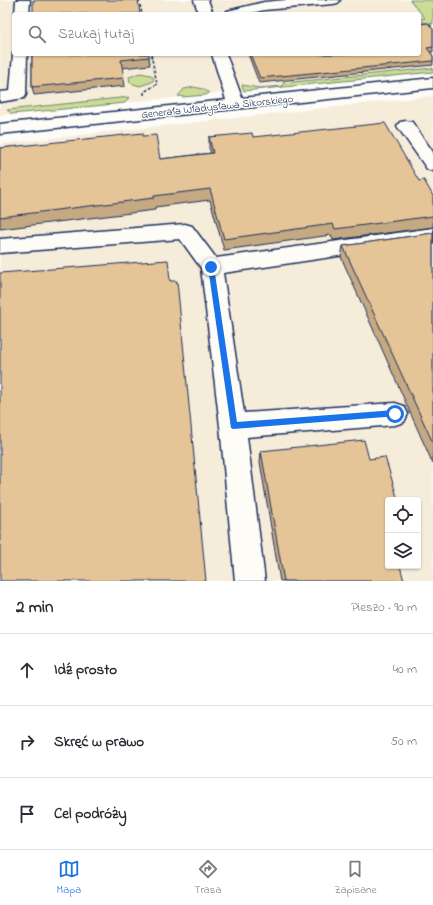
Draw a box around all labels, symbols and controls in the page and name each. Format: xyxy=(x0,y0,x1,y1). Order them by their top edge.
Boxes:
search box xyxy=(12,12,421,56)
icon: search xyxy=(26,23,48,45)
text: Szukaj tutaj xyxy=(58,23,134,45)
street label: Generała Władysława Sikorskiego xyxy=(140,91,294,124)
route end xyxy=(202,258,220,276)
route start xyxy=(386,405,404,423)
map controls xyxy=(385,497,421,569)
button: locate xyxy=(385,497,421,533)
button: layers xyxy=(385,533,421,569)
text: 2 min xyxy=(16,595,53,620)
text: Pieszo · 90 m xyxy=(351,598,417,617)
icon: ahead xyxy=(16,659,38,681)
text: Idź prosto xyxy=(54,659,117,681)
text: 40 m xyxy=(393,660,417,679)
icon: right xyxy=(16,731,38,753)
text: Skręć w prawo xyxy=(54,731,144,753)
text: 50 m xyxy=(391,732,417,751)
icon: arrive xyxy=(16,803,38,825)
text: Cel podróży xyxy=(54,803,127,825)
tab: Mapa xyxy=(57,858,81,898)
tab: Trasa xyxy=(194,858,221,898)
tab: Zapisane xyxy=(334,858,376,898)

